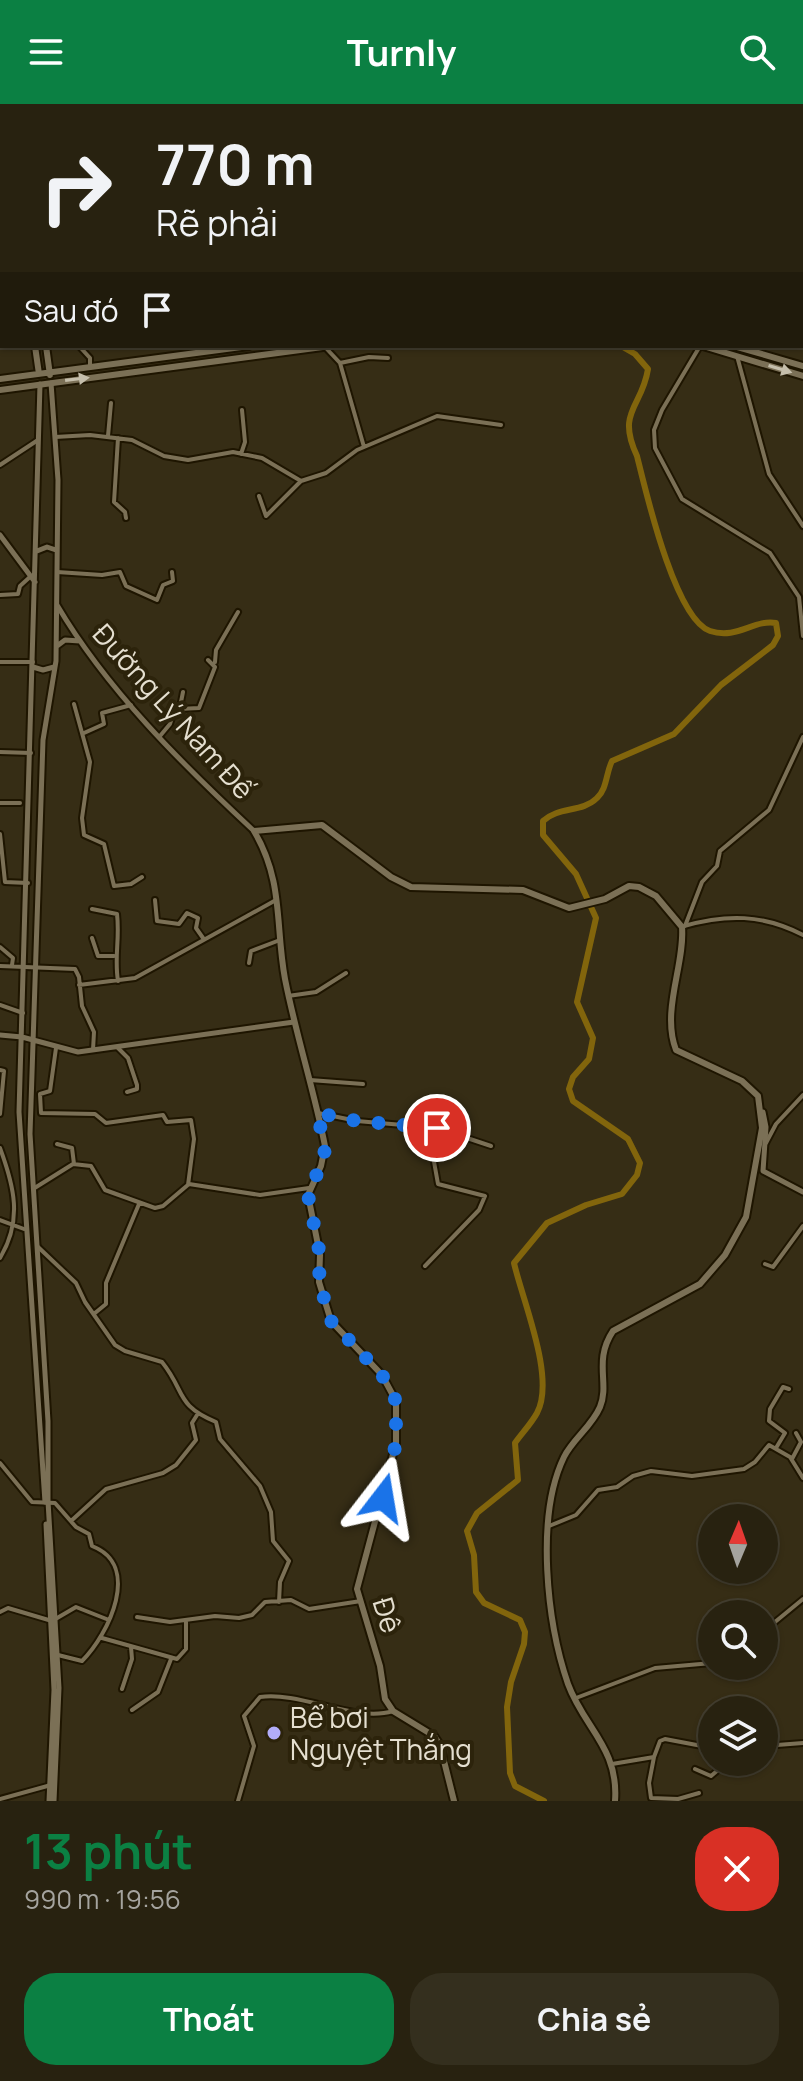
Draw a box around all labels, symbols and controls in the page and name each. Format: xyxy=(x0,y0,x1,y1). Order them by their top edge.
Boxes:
text: Turnly xyxy=(347,28,456,77)
icon: menu xyxy=(24,30,68,74)
icon: search xyxy=(735,30,779,74)
text: 770 m xyxy=(156,125,315,202)
icon: right xyxy=(24,136,128,240)
text: Rẽ phải xyxy=(156,198,278,247)
icon: arrive xyxy=(135,288,179,332)
text: Sau đó xyxy=(24,290,119,331)
one-way arrow xyxy=(768,363,792,376)
one-way arrow xyxy=(65,372,90,385)
street label: Đường Lý Nam Đế xyxy=(85,615,263,807)
pin xyxy=(403,1094,471,1162)
icon: arrive xyxy=(415,1106,459,1150)
position arrow xyxy=(341,1456,425,1540)
north arrow xyxy=(698,1504,778,1584)
map controls xyxy=(698,1504,778,1776)
street label: Đê xyxy=(365,1593,411,1637)
button: search xyxy=(698,1600,778,1680)
button: layers xyxy=(698,1696,778,1776)
place label: Bể bơi Nguyệt Thắng xyxy=(290,1698,472,1768)
marker: Bể bơi Nguyệt Thắng xyxy=(265,1724,283,1742)
text: 13 phút xyxy=(24,1818,193,1883)
button: close xyxy=(695,1827,779,1911)
text: 990 m · 19:56 xyxy=(24,1881,181,1917)
button: Thoát xyxy=(24,1973,394,2065)
button: Chia sẻ xyxy=(410,1973,779,2065)

